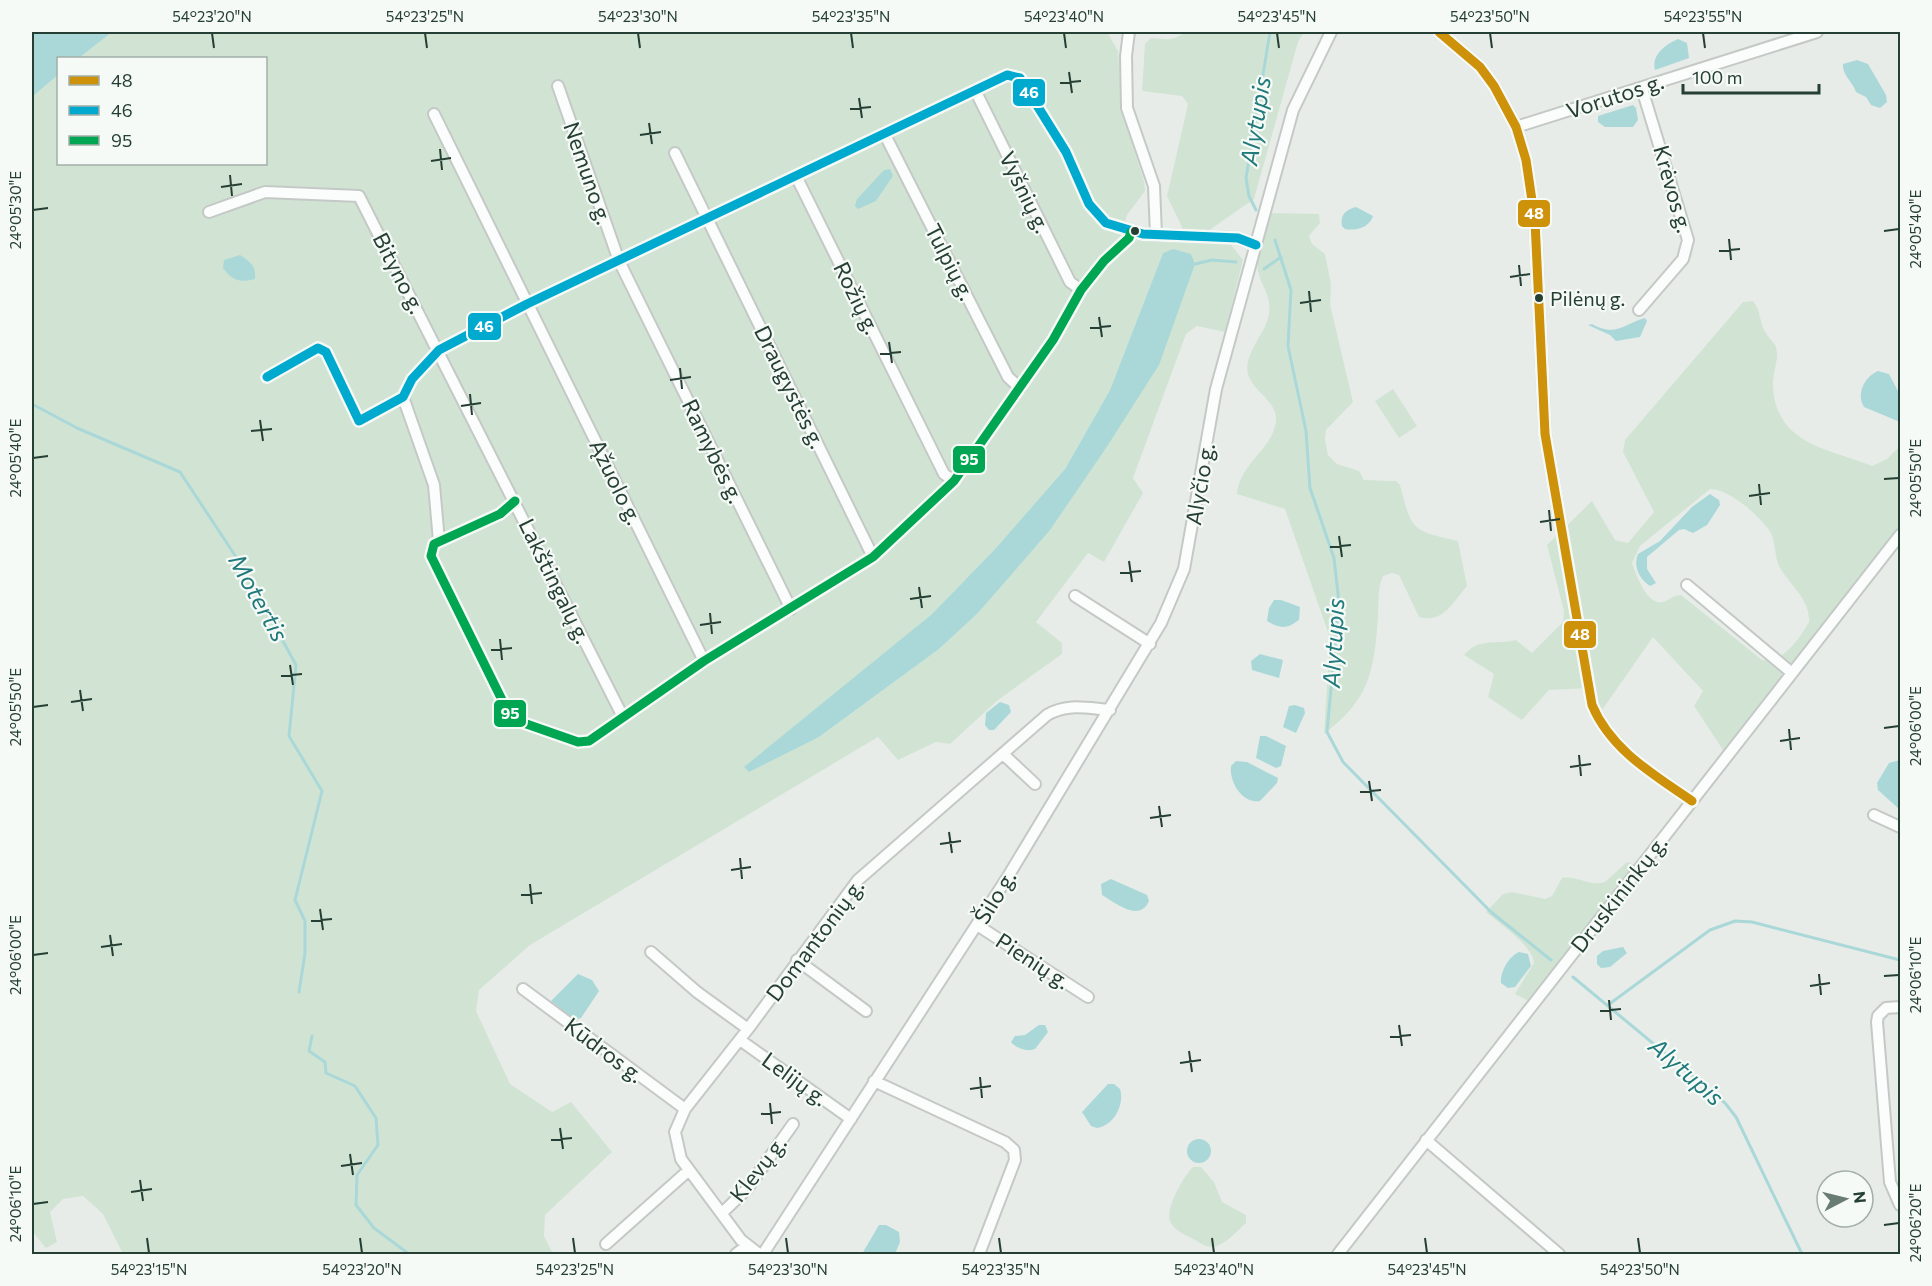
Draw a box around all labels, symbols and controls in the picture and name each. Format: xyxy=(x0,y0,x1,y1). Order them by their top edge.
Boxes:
text: 54°23'20"N xyxy=(172,7,252,25)
text: 54°23'25"N xyxy=(386,7,464,25)
text: 54°23'30"N xyxy=(598,7,678,25)
text: 54°23'35"N xyxy=(812,7,890,25)
text: 54°23'40"N xyxy=(1024,7,1104,25)
text: 54°23'45"N xyxy=(1237,7,1317,25)
text: 54°23'50"N xyxy=(1450,7,1530,25)
text: 54°23'55"N xyxy=(1664,7,1742,25)
legend xyxy=(57,57,267,165)
scale bar xyxy=(1683,57,1820,95)
text: 100 m xyxy=(1692,66,1742,88)
street label: Vorutos g. xyxy=(1563,67,1667,124)
text: 48 xyxy=(111,69,133,91)
water label: Alytupis xyxy=(1233,74,1276,168)
line badge: 46 xyxy=(1012,78,1046,107)
text: 46 xyxy=(1019,82,1039,101)
text: 46 xyxy=(111,99,133,121)
street label: Nemuno g. xyxy=(558,118,619,228)
text: 95 xyxy=(111,129,132,151)
street label: Krėvos g. xyxy=(1648,142,1699,236)
street label: Vyšnių g. xyxy=(994,147,1057,237)
text: 24°05'30"E xyxy=(6,171,24,249)
text: 24°05'40"E xyxy=(1906,190,1924,268)
line badge: 48 xyxy=(1517,199,1551,228)
text: 48 xyxy=(1524,203,1544,222)
street label: Tulpių g. xyxy=(920,219,981,305)
unlabelled marker xyxy=(1129,225,1141,237)
street label: Bityno g. xyxy=(368,228,431,318)
street label: Rožių g. xyxy=(828,257,887,338)
place label: Pilėnų g. xyxy=(1550,286,1625,310)
marker: Pilėnų g. xyxy=(1533,292,1545,304)
line badge: 46 xyxy=(467,312,502,341)
text: 46 xyxy=(474,316,494,335)
street label: Draugystės g. xyxy=(749,321,832,453)
street label: Ramybės g. xyxy=(677,394,750,507)
text: 24°05'40"E xyxy=(6,419,24,497)
street label: Ąžuolo g. xyxy=(584,435,649,529)
text: 24°05'50"E xyxy=(1906,439,1924,517)
street label: Alyčio g. xyxy=(1179,441,1220,527)
line badge: 95 xyxy=(952,445,986,474)
text: 95 xyxy=(959,449,979,468)
street label: Lakštingalų g. xyxy=(514,514,597,648)
water label: Motertis xyxy=(223,548,295,646)
water label: Alytupis xyxy=(1316,597,1349,689)
line badge: 48 xyxy=(1563,620,1597,649)
text: 48 xyxy=(1570,624,1590,643)
text: 24°05'50"E xyxy=(6,668,24,746)
text: 24°06'00"E xyxy=(1906,686,1924,766)
line badge: 95 xyxy=(493,699,527,728)
text: 95 xyxy=(500,703,520,722)
street label: Druskininkų g. xyxy=(1564,830,1673,958)
street label: Šilo g. xyxy=(968,865,1022,929)
street label: Domantonių g. xyxy=(760,873,869,1006)
text: 24°06'00"E xyxy=(6,915,24,995)
street label: Pienių g. xyxy=(991,927,1075,994)
text: 24°06'10"E xyxy=(1906,937,1924,1013)
street label: Kūdros g. xyxy=(559,1011,649,1088)
water label: Alytupis xyxy=(1643,1030,1730,1111)
street label: Lelijų g. xyxy=(757,1046,833,1111)
street label: Klevų g. xyxy=(723,1130,792,1207)
text: 24°06'10"E xyxy=(6,1166,24,1242)
north arrow xyxy=(1815,1169,1875,1229)
text: 24°06'20"E xyxy=(1906,1184,1924,1262)
text: N xyxy=(1850,1190,1871,1204)
text: 54°23'15"N xyxy=(111,1260,187,1278)
text: 54°23'20"N xyxy=(322,1260,402,1278)
text: 54°23'25"N xyxy=(536,1260,614,1278)
text: 54°23'30"N xyxy=(748,1260,828,1278)
text: 54°23'35"N xyxy=(962,1260,1040,1278)
text: 54°23'40"N xyxy=(1174,1260,1254,1278)
text: 54°23'45"N xyxy=(1387,1260,1467,1278)
text: 54°23'50"N xyxy=(1600,1260,1680,1278)

